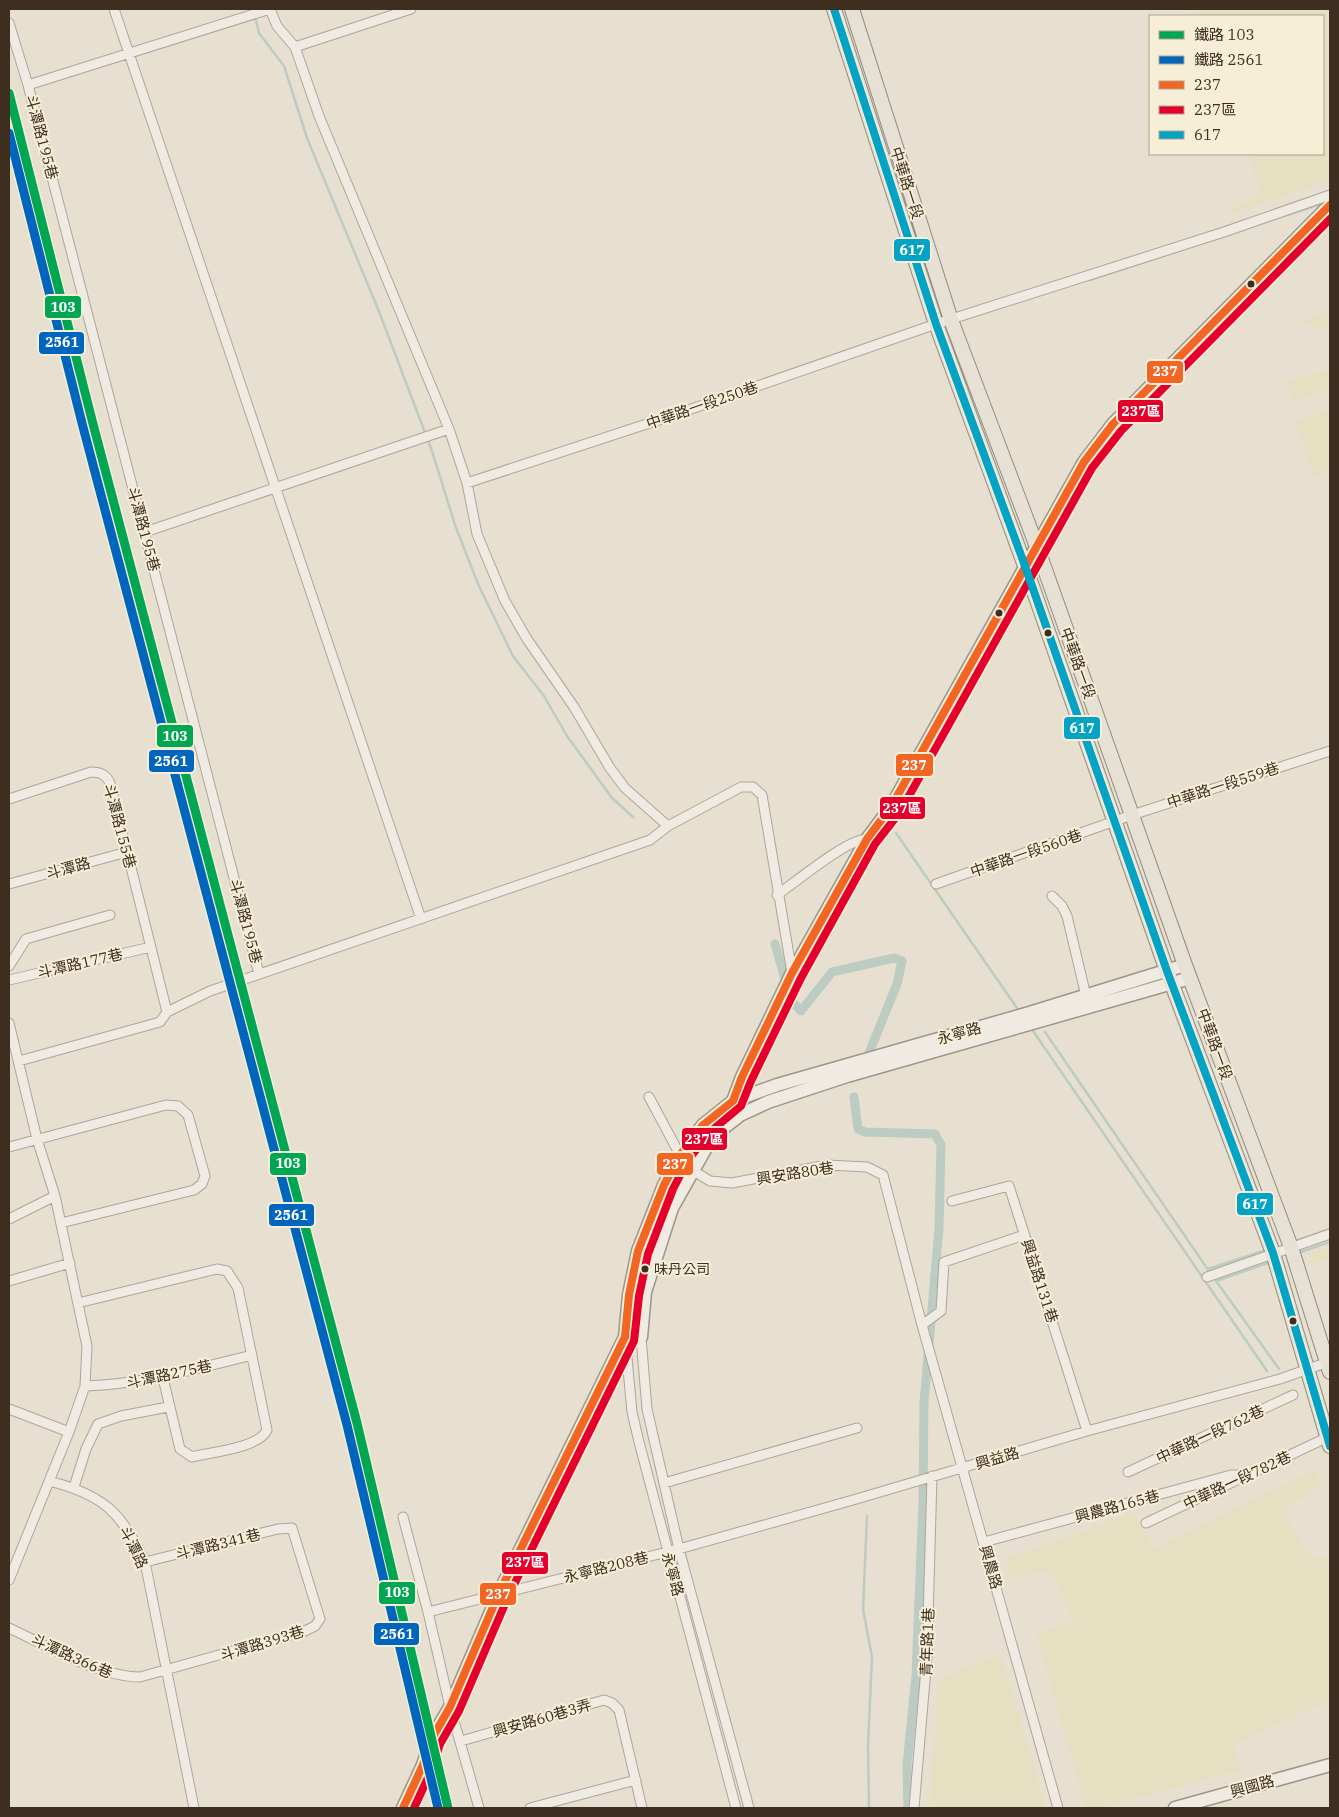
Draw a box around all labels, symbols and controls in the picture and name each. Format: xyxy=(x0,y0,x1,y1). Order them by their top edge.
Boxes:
legend xyxy=(1149,15,1324,155)
text: 鐵路 103 xyxy=(1194,25,1254,44)
text: 鐵路 2561 xyxy=(1194,50,1263,69)
text: 237 xyxy=(1194,75,1221,94)
street label: 斗潭路195巷 xyxy=(22,93,62,181)
text: 237區 xyxy=(1194,100,1236,119)
text: 617 xyxy=(1194,125,1221,144)
street label: 中華路一段 xyxy=(886,144,928,222)
line badge: 617 xyxy=(893,238,931,262)
text: 617 xyxy=(899,241,925,259)
unlabelled marker xyxy=(1246,279,1256,289)
line badge: 103 xyxy=(44,295,82,319)
text: 103 xyxy=(50,298,76,316)
line badge: 2561 xyxy=(38,331,85,355)
text: 2561 xyxy=(45,333,79,351)
line badge: 237 xyxy=(1146,360,1184,384)
text: 237 xyxy=(1152,362,1178,380)
street label: 中華路一段250巷 xyxy=(644,377,760,433)
line badge: 237區 xyxy=(1117,399,1164,423)
text: 237區 xyxy=(1121,402,1161,420)
street label: 斗潭路195巷 xyxy=(124,485,164,573)
unlabelled marker xyxy=(994,608,1004,618)
street label: 中華路一段 xyxy=(1056,625,1100,701)
unlabelled marker xyxy=(1043,628,1053,638)
line badge: 617 xyxy=(1063,716,1101,740)
text: 617 xyxy=(1069,719,1095,737)
line badge: 103 xyxy=(156,724,194,748)
text: 103 xyxy=(162,727,188,745)
line badge: 2561 xyxy=(148,749,195,773)
text: 2561 xyxy=(154,752,188,770)
line badge: 237 xyxy=(895,753,934,777)
text: 237 xyxy=(901,756,927,774)
street label: 中華路一段559巷 xyxy=(1164,758,1282,812)
street label: 斗潭路155巷 xyxy=(100,782,140,870)
line badge: 237區 xyxy=(879,796,926,820)
text: 237區 xyxy=(882,799,922,817)
street label: 中華路一段560巷 xyxy=(968,825,1084,881)
street label: 斗潭路 xyxy=(44,853,92,883)
street label: 斗潭路195巷 xyxy=(226,877,266,965)
street label: 斗潭路177巷 xyxy=(35,944,125,982)
street label: 中華路一段 xyxy=(1193,1006,1237,1082)
street label: 永寧路 xyxy=(935,1018,983,1048)
line badge: 237區 xyxy=(681,1127,728,1151)
text: 237區 xyxy=(684,1130,724,1148)
line badge: 103 xyxy=(269,1152,307,1176)
line badge: 237 xyxy=(656,1152,694,1176)
text: 103 xyxy=(275,1154,301,1172)
text: 237 xyxy=(662,1155,688,1173)
street label: 興安路80巷 xyxy=(755,1158,835,1188)
line badge: 617 xyxy=(1236,1192,1274,1216)
text: 617 xyxy=(1242,1195,1268,1213)
line badge: 2561 xyxy=(268,1203,315,1227)
text: 2561 xyxy=(274,1206,308,1224)
street label: 興益路131巷 xyxy=(1018,1237,1062,1325)
place label: 味丹公司 xyxy=(654,1260,710,1278)
marker: 味丹公司 xyxy=(640,1264,650,1274)
unlabelled marker xyxy=(1288,1316,1298,1326)
street label: 斗潭路275巷 xyxy=(124,1356,214,1392)
street label: 中華路一段762巷 xyxy=(1153,1401,1267,1467)
street label: 興益路 xyxy=(973,1443,1021,1473)
street label: 中華路一段782巷 xyxy=(1180,1447,1294,1513)
street label: 興農路165巷 xyxy=(1073,1486,1161,1526)
street label: 斗潭路 xyxy=(116,1523,152,1571)
street label: 斗潭路341巷 xyxy=(173,1524,263,1564)
street label: 興農路 xyxy=(976,1543,1006,1591)
street label: 永寧路208巷 xyxy=(561,1547,651,1587)
street label: 永寧路 xyxy=(658,1550,688,1598)
line badge: 237區 xyxy=(501,1551,549,1575)
text: 237區 xyxy=(505,1553,545,1571)
line badge: 103 xyxy=(378,1581,416,1605)
line badge: 237 xyxy=(479,1582,517,1606)
text: 103 xyxy=(384,1583,410,1601)
text: 237 xyxy=(485,1585,511,1603)
street label: 青年路1巷 xyxy=(916,1607,938,1677)
street label: 斗潭路393巷 xyxy=(218,1621,306,1665)
line badge: 2561 xyxy=(373,1622,420,1646)
text: 2561 xyxy=(380,1625,414,1643)
street label: 斗潭路366巷 xyxy=(28,1630,116,1682)
street label: 興安路60巷3弄 xyxy=(490,1695,594,1741)
street label: 興國路 xyxy=(1228,1771,1276,1801)

